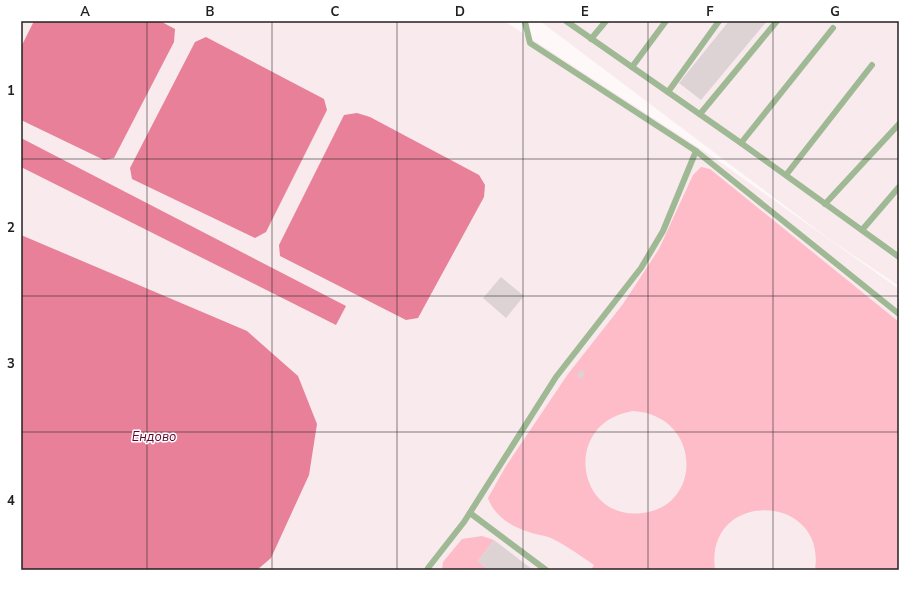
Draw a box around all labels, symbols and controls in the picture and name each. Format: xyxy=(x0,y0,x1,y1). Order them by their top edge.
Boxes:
text: A xyxy=(80,3,90,21)
text: B xyxy=(206,3,215,21)
text: C xyxy=(331,3,340,21)
text: D xyxy=(455,3,465,21)
text: E xyxy=(581,3,589,21)
text: F xyxy=(706,3,714,21)
text: G xyxy=(830,3,840,21)
text: 1 xyxy=(7,82,15,100)
text: 2 xyxy=(7,219,15,237)
text: 3 xyxy=(7,355,15,373)
water label: Ендово xyxy=(132,428,176,446)
text: 4 xyxy=(7,492,15,510)

